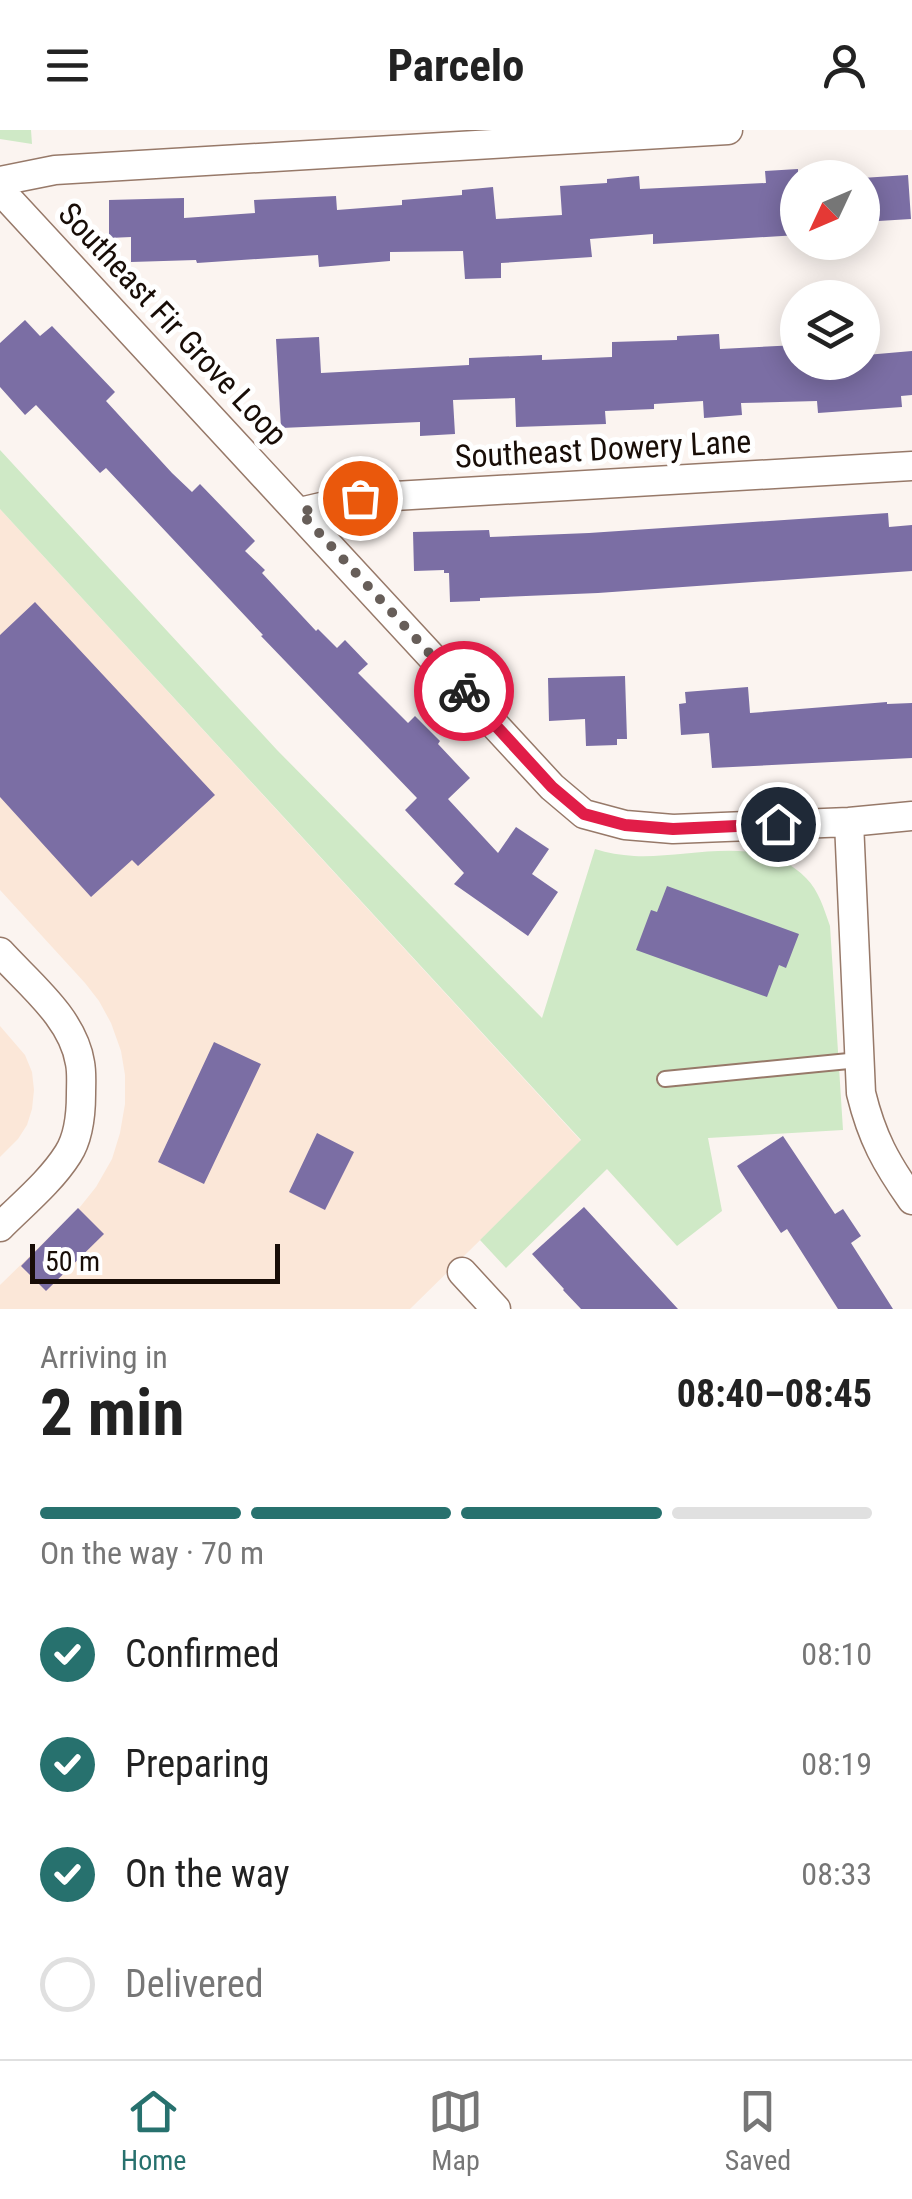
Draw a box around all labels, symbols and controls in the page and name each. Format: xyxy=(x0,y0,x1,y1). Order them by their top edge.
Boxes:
icon: menu xyxy=(40,38,95,93)
icon: person xyxy=(817,38,872,93)
text: Parcelo xyxy=(388,39,524,92)
north arrow xyxy=(780,160,880,260)
map controls xyxy=(780,160,880,380)
street label: Southeast Fir Grove Loop xyxy=(51,195,295,453)
button: layers xyxy=(780,280,880,380)
street label: Southeast Dowery Lane xyxy=(454,422,752,476)
pin xyxy=(318,456,403,541)
icon: bag xyxy=(333,471,388,526)
courier xyxy=(414,641,514,741)
icon: bike xyxy=(437,664,492,719)
pin xyxy=(736,782,821,867)
icon: home xyxy=(751,797,806,852)
scale bar xyxy=(30,1239,280,1284)
text: 50 m xyxy=(45,1245,100,1278)
text: Arriving in xyxy=(40,1338,168,1376)
text: 08:40–08:45 xyxy=(677,1372,872,1416)
text: 2 min xyxy=(40,1375,184,1451)
text: On the way · 70 m xyxy=(40,1534,264,1572)
icon: check xyxy=(40,1627,95,1682)
text: Confirmed xyxy=(125,1632,280,1676)
text: 08:10 xyxy=(801,1635,872,1673)
icon: check xyxy=(40,1737,95,1792)
text: Preparing xyxy=(125,1742,270,1786)
text: 08:19 xyxy=(801,1745,872,1783)
icon: check xyxy=(40,1847,95,1902)
text: On the way xyxy=(125,1852,290,1896)
text: 08:33 xyxy=(801,1855,872,1893)
text: Delivered xyxy=(125,1962,264,2006)
tab: Home xyxy=(121,2084,186,2177)
tab: Map xyxy=(428,2084,483,2177)
tab: Saved xyxy=(725,2084,791,2177)

